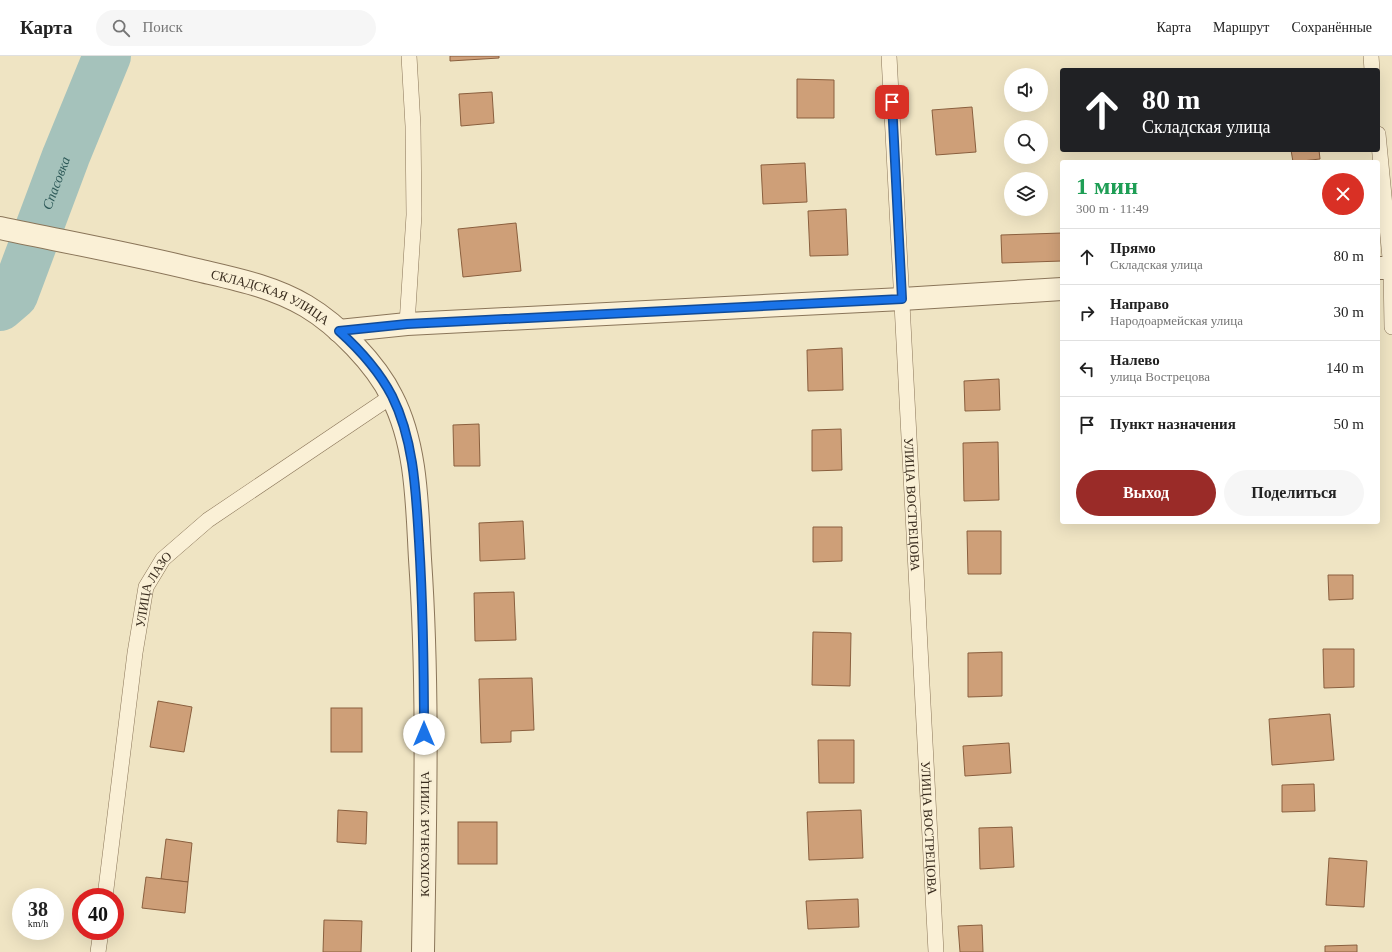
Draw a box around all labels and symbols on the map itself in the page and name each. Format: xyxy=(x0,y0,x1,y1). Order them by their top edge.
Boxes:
pin xyxy=(875,85,909,119)
water label: Спасовка xyxy=(39,154,73,212)
street label: СКЛАДСКАЯ УЛИЦА xyxy=(210,266,333,328)
street label: УЛИЦА ВОСТРЕЦОВА xyxy=(902,437,924,572)
street label: УЛИЦА ЛАЗО xyxy=(132,548,174,628)
position arrow xyxy=(403,713,445,755)
street label: УЛИЦА ВОСТРЕЦОВА xyxy=(918,761,941,896)
street label: КОЛХОЗНАЯ УЛИЦА xyxy=(417,770,432,897)
speed limit sign: 40 xyxy=(72,888,124,940)

